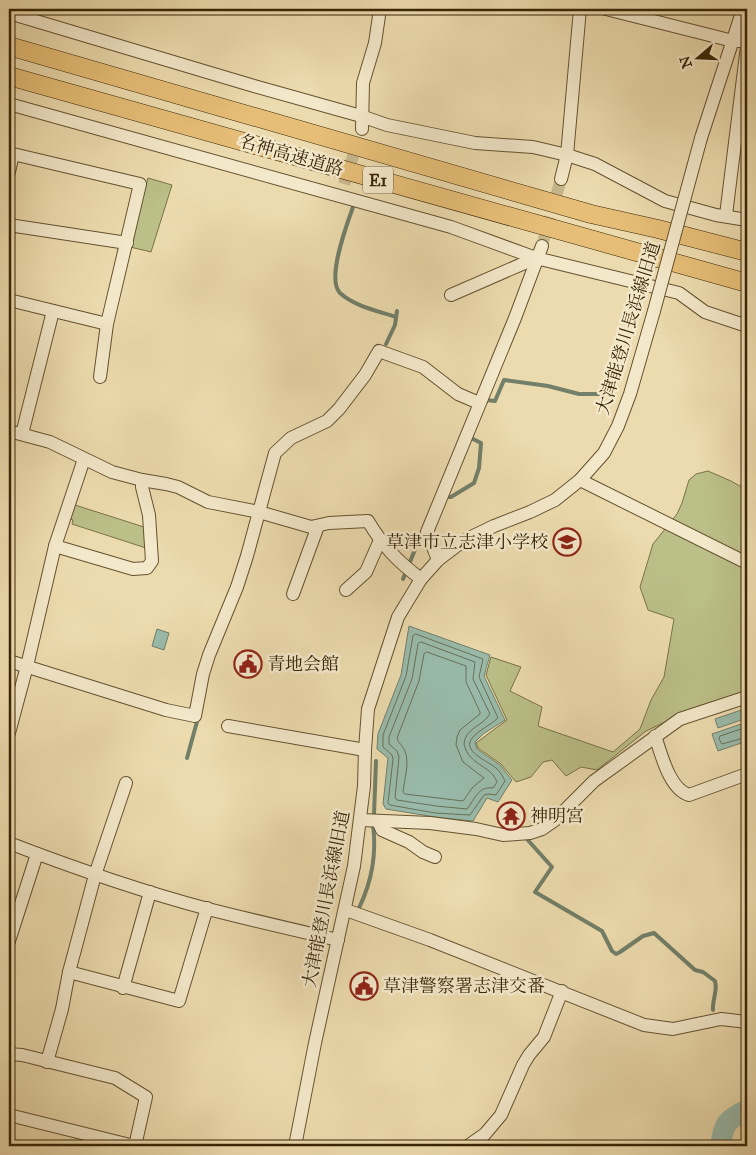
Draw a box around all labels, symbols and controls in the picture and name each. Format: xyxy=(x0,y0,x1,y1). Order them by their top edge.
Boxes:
north arrow xyxy=(674,32,724,82)
text: N xyxy=(676,54,696,70)
street label: 名神高速道路 xyxy=(236,130,346,180)
road number: E1 xyxy=(363,166,393,194)
street label: 大津能登川長浜線旧道 xyxy=(591,239,665,417)
school or university icon: 草津市立志津小学校 xyxy=(552,527,582,557)
place label: 草津市立志津小学校 xyxy=(386,531,548,553)
public building icon: 青地会館 xyxy=(233,649,263,679)
place label: 青地会館 xyxy=(267,653,339,675)
temple icon: 神明宮 xyxy=(496,801,526,831)
place label: 神明宮 xyxy=(530,805,584,827)
street label: 大津能登川長浜線旧道 xyxy=(298,809,354,989)
public building icon: 草津警察署志津交番 xyxy=(349,971,379,1001)
place label: 草津警察署志津交番 xyxy=(383,975,545,997)

